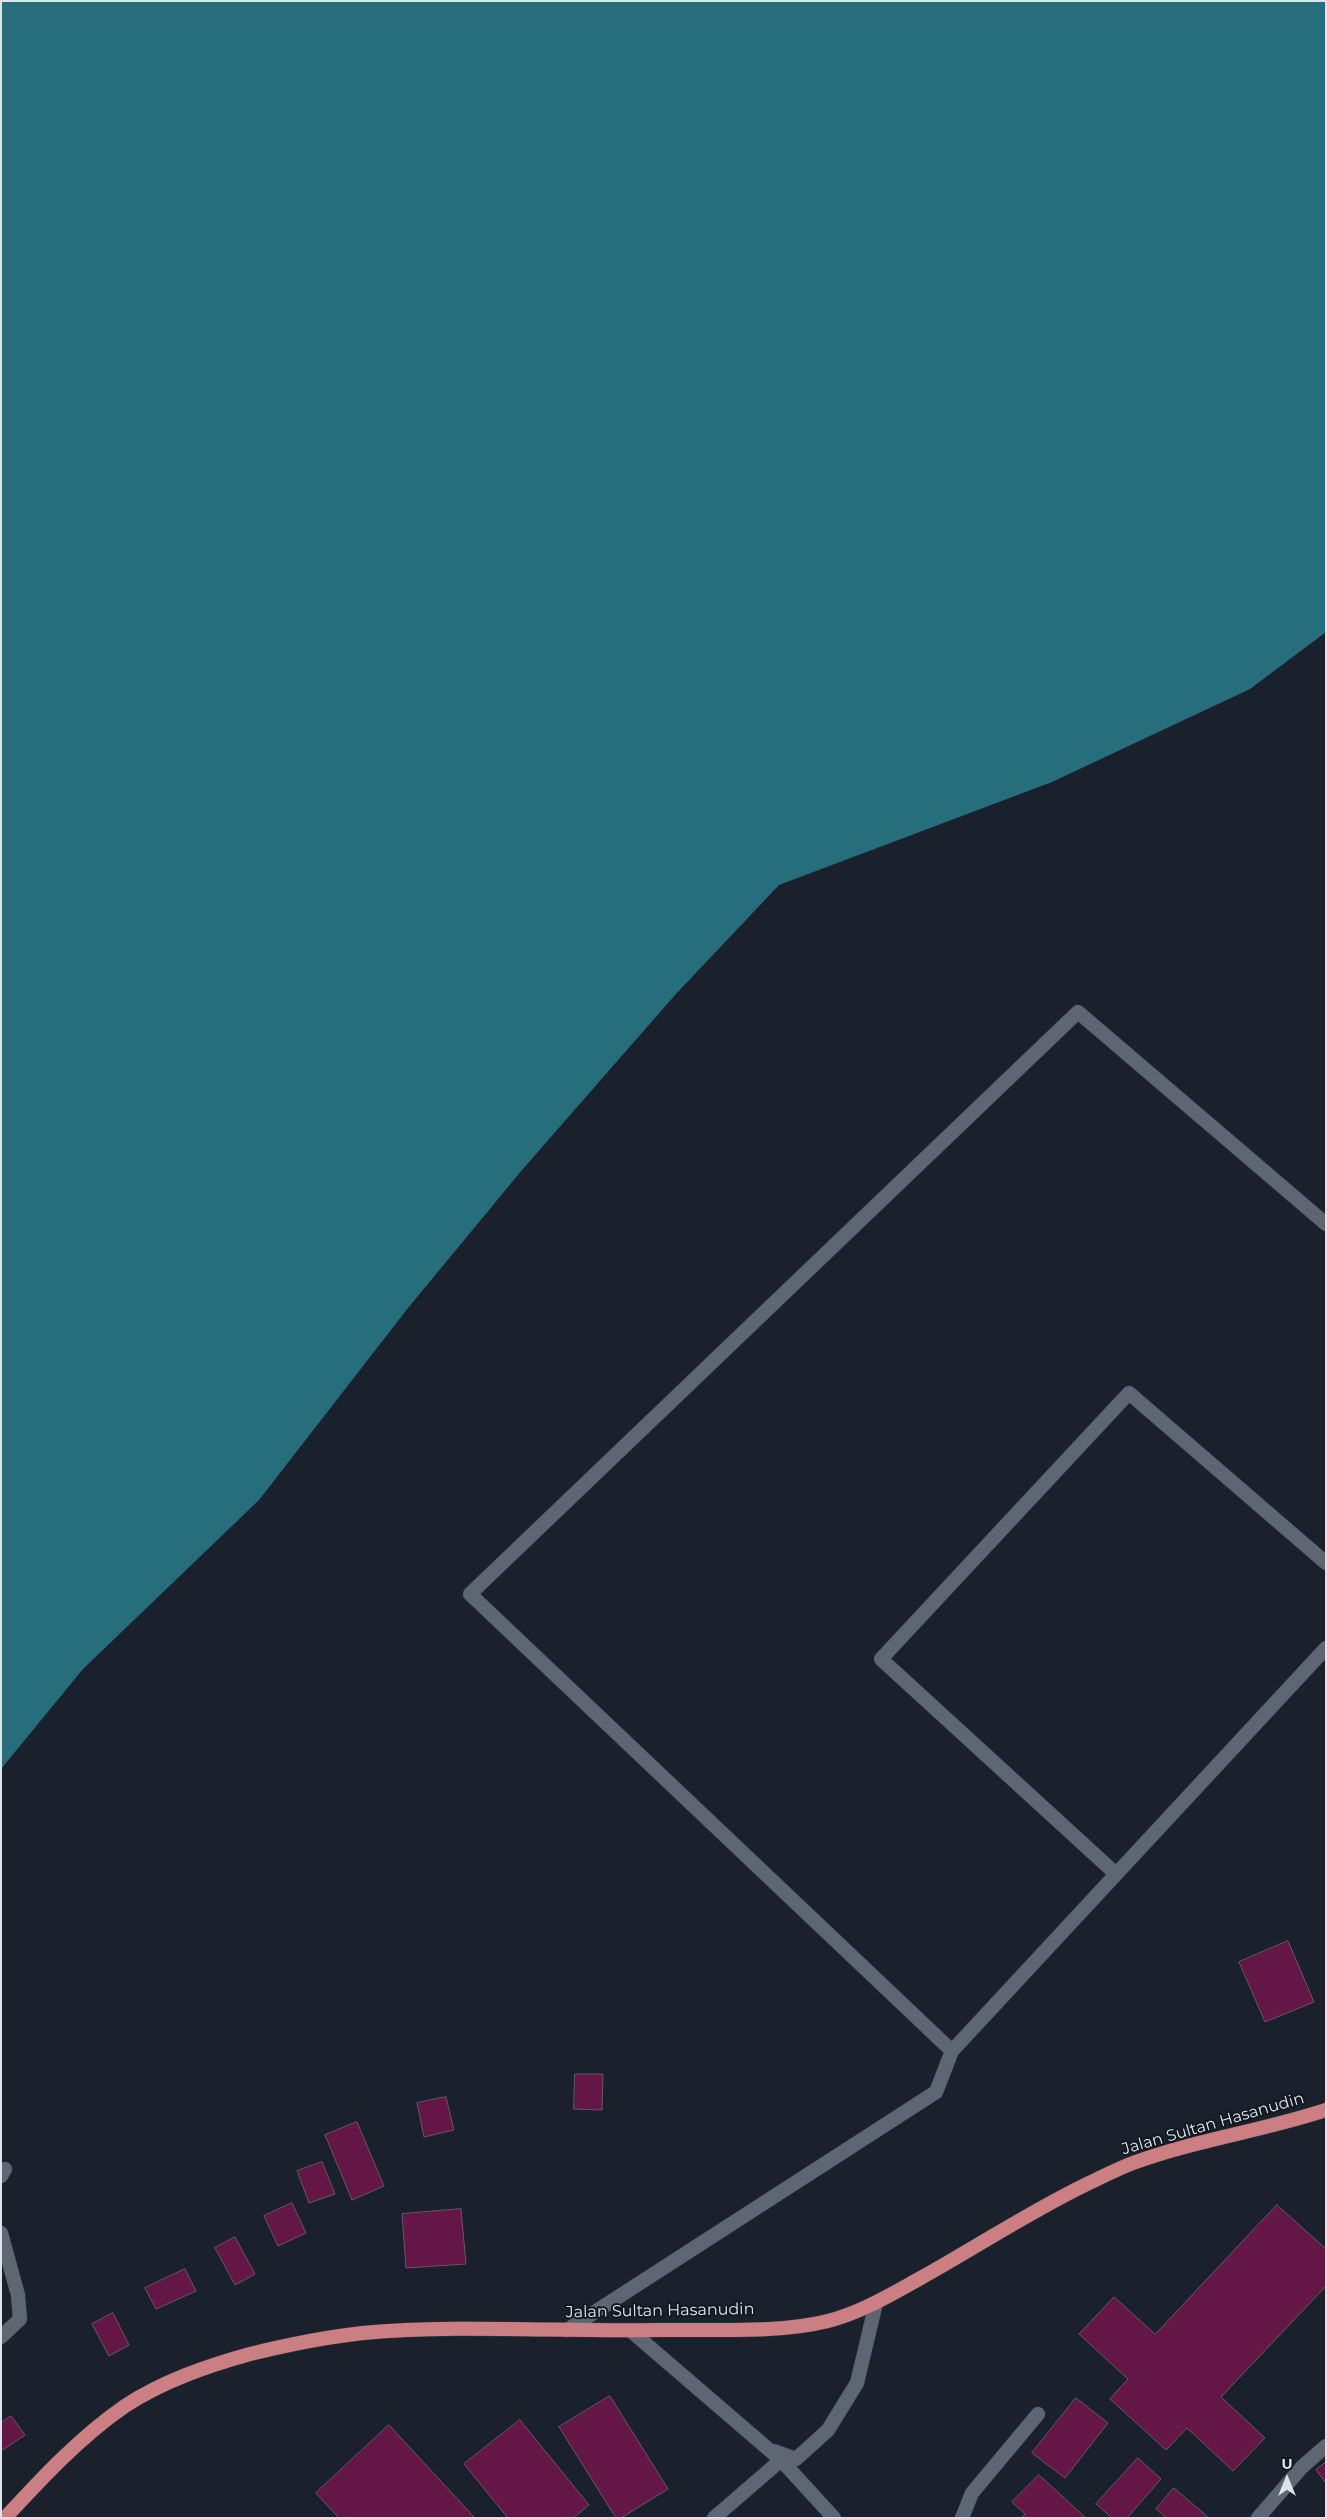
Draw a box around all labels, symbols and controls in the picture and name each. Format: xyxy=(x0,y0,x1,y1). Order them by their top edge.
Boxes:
street label: Jalan Sultan Hasanudin xyxy=(1120,2089,1306,2159)
street label: Jalan Sultan Hasanudin xyxy=(565,2300,755,2322)
north arrow xyxy=(1262,2454,1312,2504)
text: U xyxy=(1281,2455,1293,2473)

